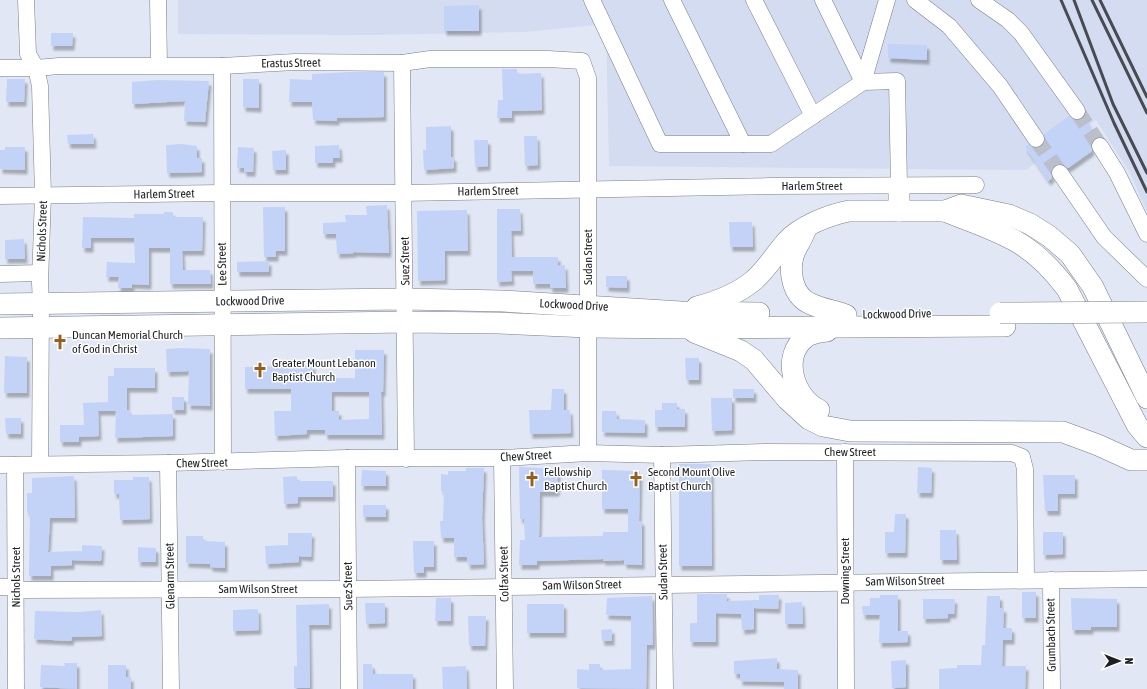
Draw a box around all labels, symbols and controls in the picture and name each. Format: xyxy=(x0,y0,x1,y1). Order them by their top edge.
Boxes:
street label: Erastus Street xyxy=(261,55,321,71)
street label: Harlem Street xyxy=(781,179,843,193)
street label: Harlem Street xyxy=(457,183,519,199)
street label: Harlem Street xyxy=(133,186,195,202)
street label: Nichols Street xyxy=(34,200,50,262)
street label: Sudan Street xyxy=(581,229,595,285)
street label: Suez Street xyxy=(398,236,412,285)
street label: Lee Street xyxy=(215,242,229,286)
street label: Lockwood Drive xyxy=(215,293,285,309)
street label: Lockwood Drive xyxy=(539,296,609,314)
street label: Lockwood Drive xyxy=(862,306,932,322)
place label: Duncan Memorial Church of God in Christ xyxy=(72,328,183,356)
church icon: Duncan Memorial Church of God in Christ xyxy=(51,333,69,351)
place label: Greater Mount Lebanon Baptist Church xyxy=(272,356,376,384)
church icon: Greater Mount Lebanon Baptist Church xyxy=(251,361,269,379)
street label: Chew Street xyxy=(824,445,876,459)
street label: Chew Street xyxy=(500,448,553,464)
street label: Chew Street xyxy=(176,456,229,470)
place label: Fellowship Baptist Church xyxy=(544,465,607,493)
place label: Second Mount Olive Baptist Church xyxy=(648,465,735,493)
church icon: Fellowship Baptist Church xyxy=(523,470,541,488)
church icon: Second Mount Olive Baptist Church xyxy=(627,470,645,488)
street label: Downing Street xyxy=(838,537,852,604)
street label: Glenarm Street xyxy=(162,542,178,609)
street label: Sudan Street xyxy=(656,543,670,600)
street label: Colfax Street xyxy=(497,545,511,602)
street label: Nichols Street xyxy=(9,546,23,608)
street label: Suez Street xyxy=(341,561,355,610)
street label: Sam Wilson Street xyxy=(865,573,945,589)
street label: Sam Wilson Street xyxy=(542,577,622,593)
street label: Sam Wilson Street xyxy=(218,582,298,596)
street label: Grumbach Street xyxy=(1043,597,1059,672)
north arrow xyxy=(1099,641,1139,681)
text: N xyxy=(1123,658,1135,664)

